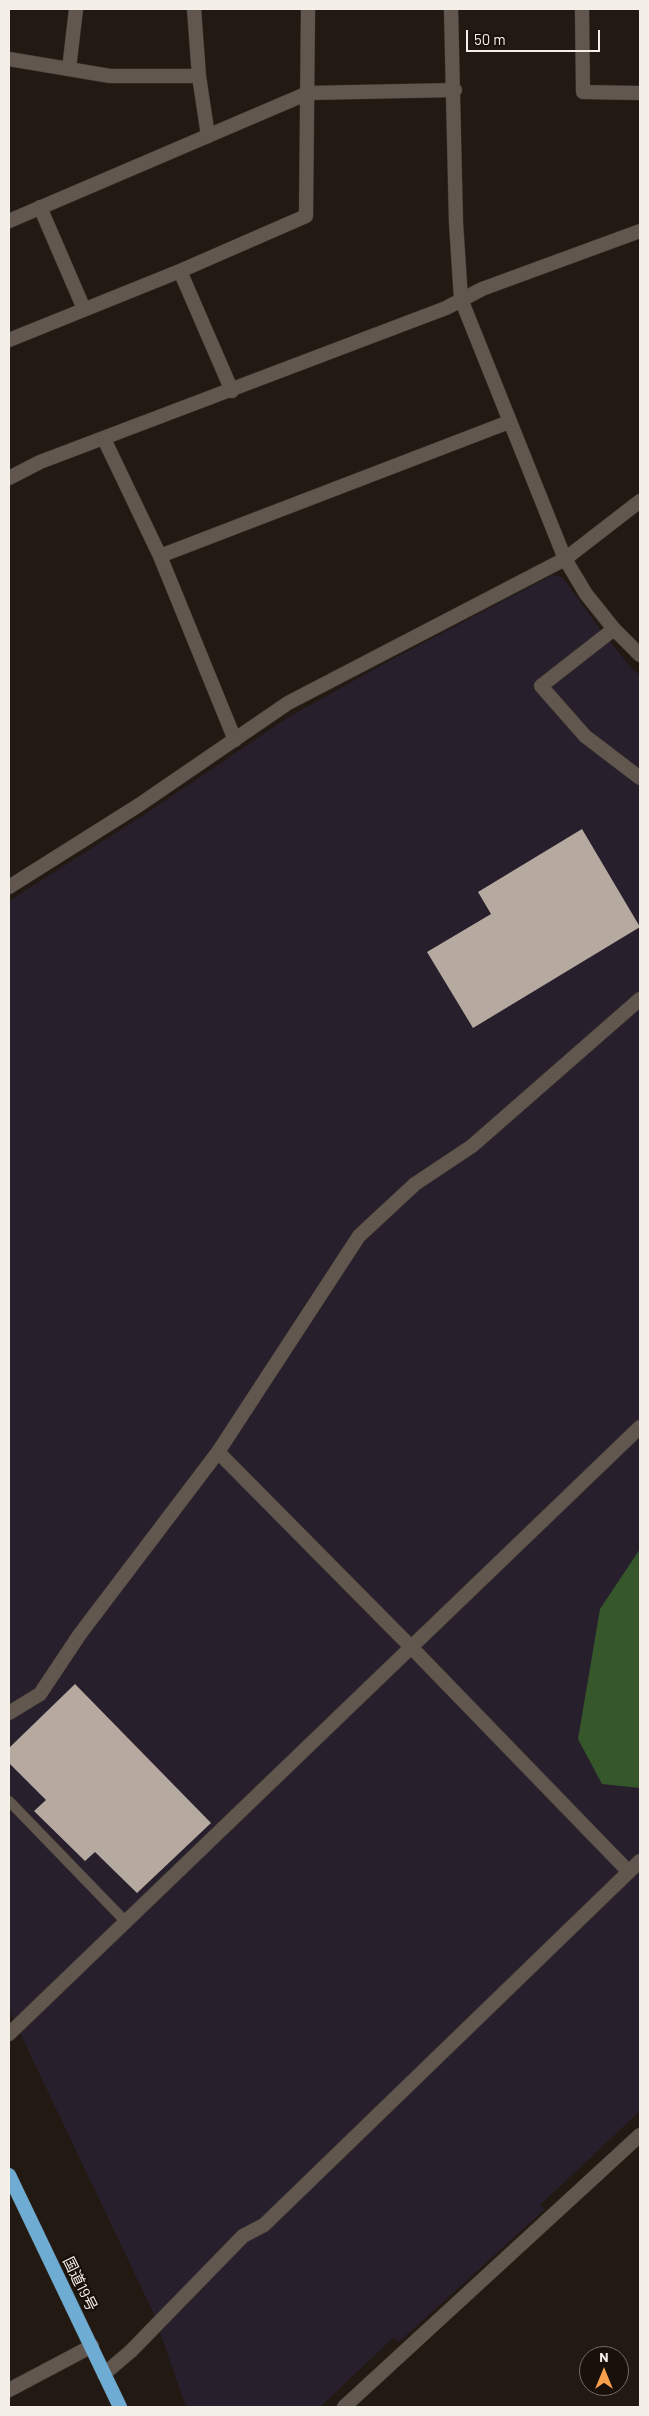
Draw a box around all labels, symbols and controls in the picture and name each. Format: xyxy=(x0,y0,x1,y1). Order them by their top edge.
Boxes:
scale bar xyxy=(469,20,603,52)
text: 50 m xyxy=(474,30,506,48)
street label: 国道19号 xyxy=(59,2254,101,2314)
north arrow xyxy=(579,2346,629,2396)
text: N xyxy=(599,2348,609,2365)

